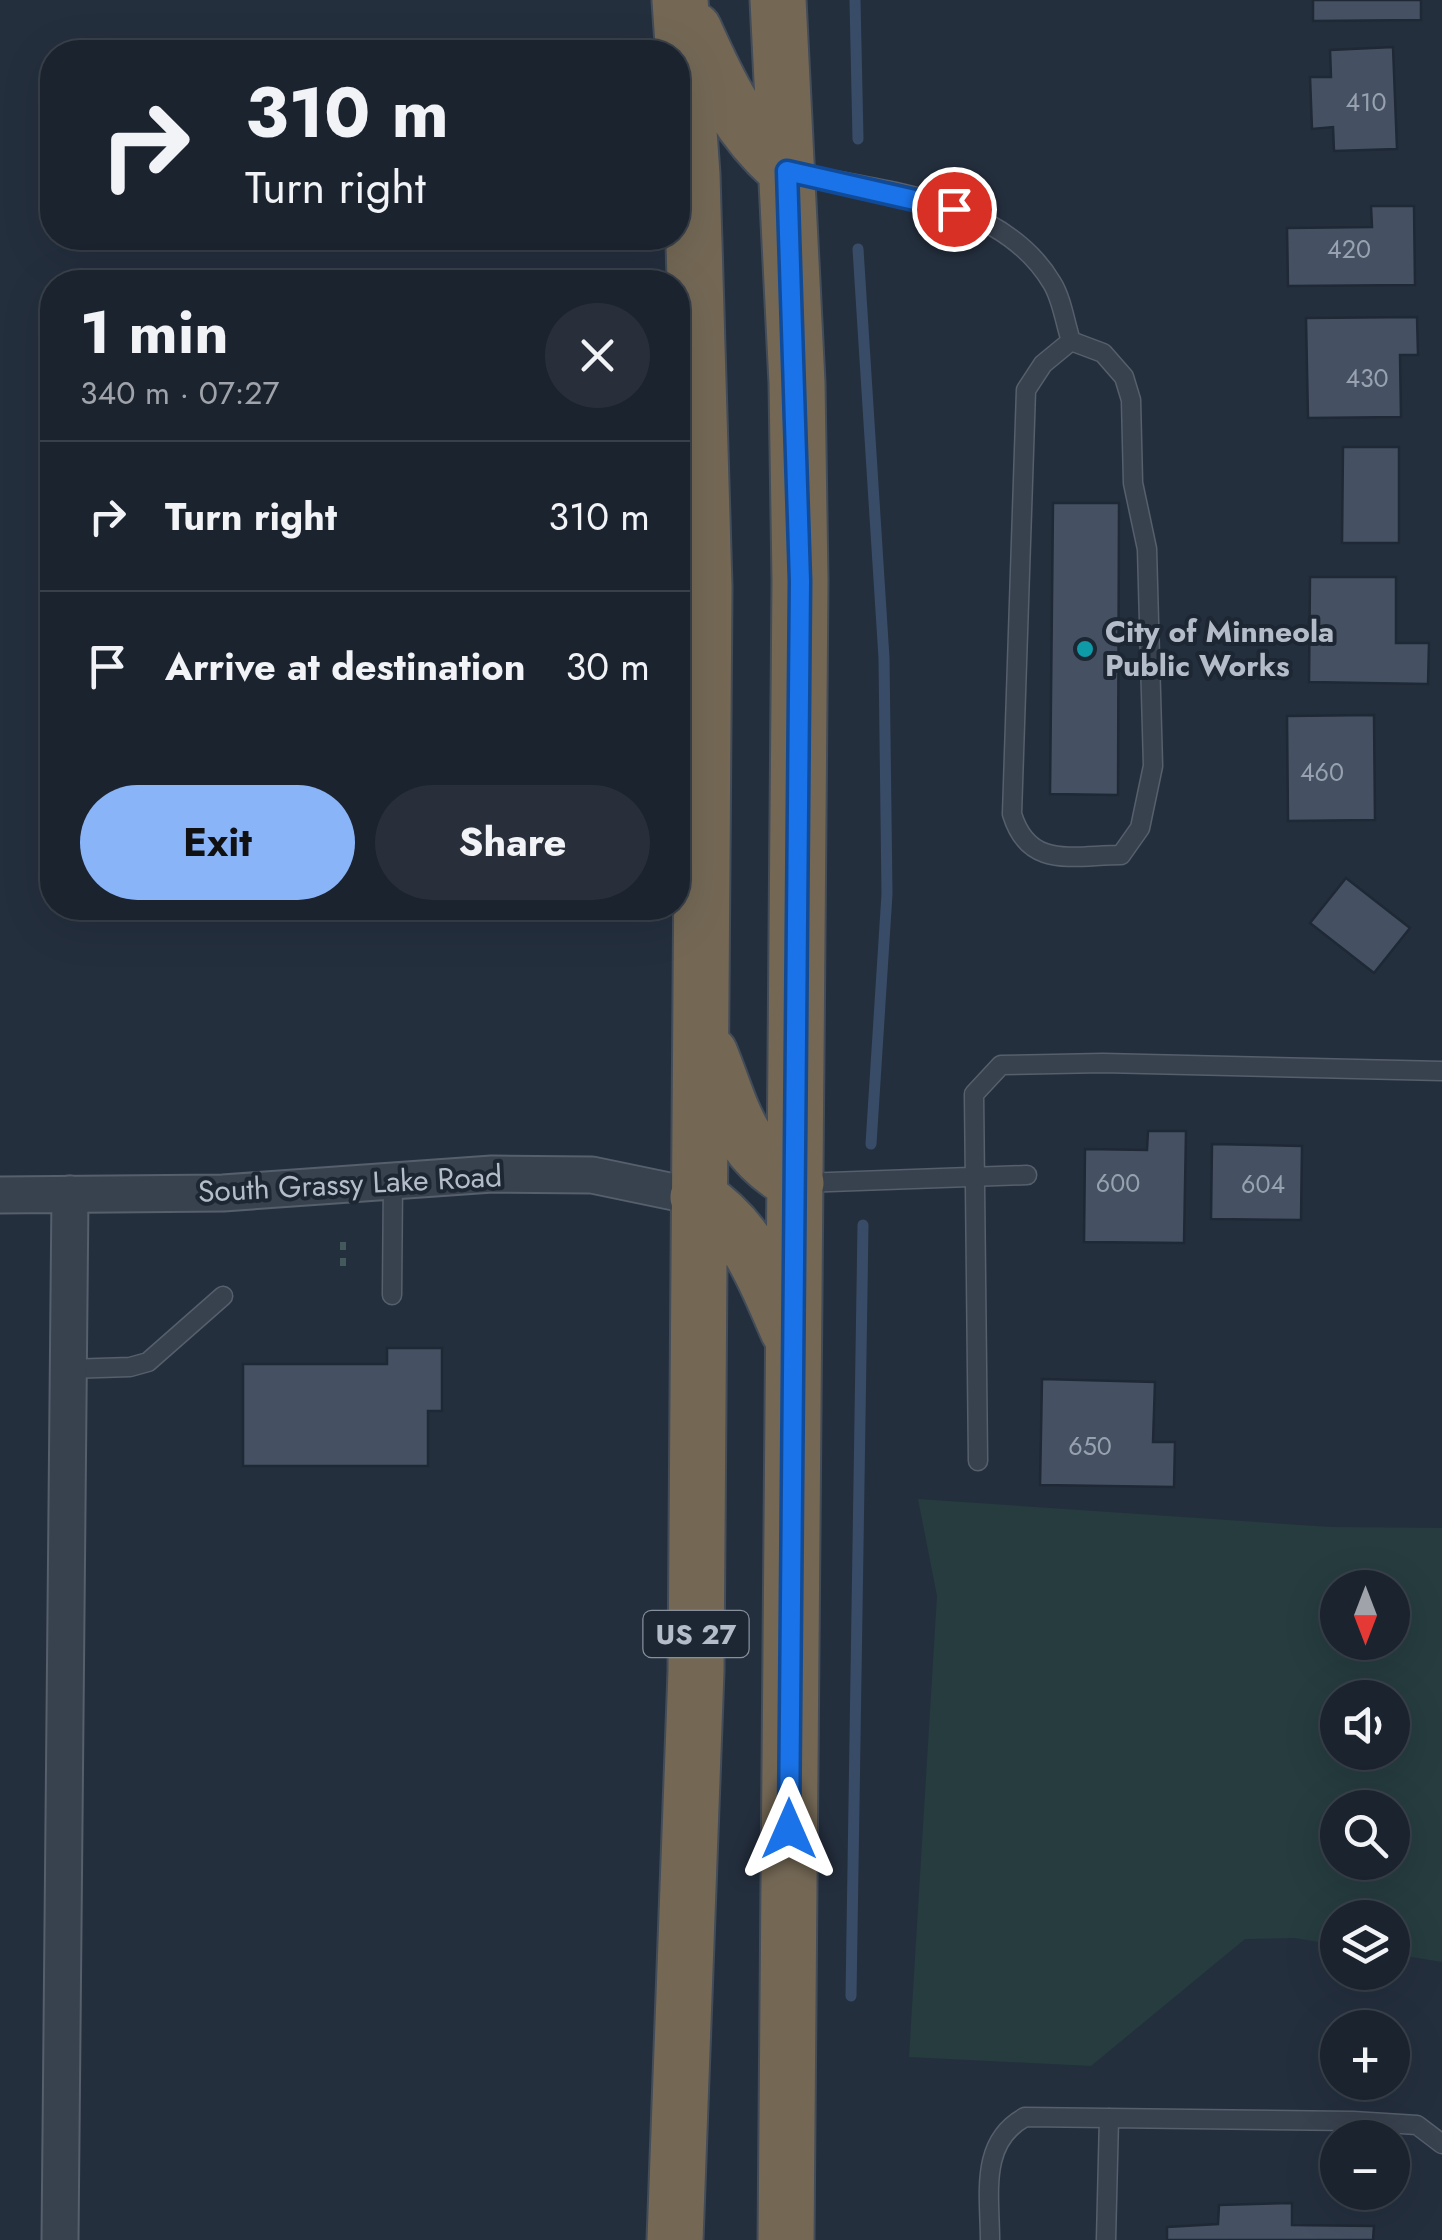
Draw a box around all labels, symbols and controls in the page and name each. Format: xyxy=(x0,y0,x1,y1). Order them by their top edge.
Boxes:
text: 310 m xyxy=(245,62,449,163)
icon: right xyxy=(80,80,210,210)
house number: 410 xyxy=(1346,84,1386,120)
text: Turn right xyxy=(245,155,426,220)
pin xyxy=(912,167,997,252)
icon: arrive xyxy=(927,182,982,237)
house number: 420 xyxy=(1327,231,1371,267)
text: 1 min xyxy=(80,289,229,376)
button: close xyxy=(545,303,650,408)
house number: 430 xyxy=(1345,360,1389,396)
text: 340 m · 07:27 xyxy=(80,370,279,416)
icon: right xyxy=(80,489,135,544)
text: Turn right xyxy=(165,489,337,544)
text: 310 m xyxy=(548,489,650,544)
place label: City of Minneola Public Works xyxy=(1105,610,1334,687)
marker: City of Minneola Public Works xyxy=(1074,638,1096,660)
icon: arrive xyxy=(80,639,135,694)
text: Arrive at destination xyxy=(165,639,526,694)
text: 30 m xyxy=(565,639,650,694)
house number: 460 xyxy=(1300,754,1344,790)
button: Exit xyxy=(80,785,355,900)
button: Share xyxy=(375,785,650,900)
street label: South Grassy Lake Road xyxy=(197,1154,503,1213)
house number: 600 xyxy=(1096,1165,1140,1201)
house number: 604 xyxy=(1241,1166,1285,1202)
house number: 650 xyxy=(1068,1428,1112,1464)
north arrow xyxy=(1320,1570,1410,1660)
map controls xyxy=(1320,1570,1410,2210)
road number: US 27 xyxy=(644,1611,748,1657)
button: sound xyxy=(1320,1680,1410,1770)
position arrow xyxy=(737,1777,841,1881)
button: search xyxy=(1320,1790,1410,1880)
button: layers xyxy=(1320,1900,1410,1990)
button: + xyxy=(1320,2010,1410,2100)
button: − xyxy=(1320,2120,1410,2210)

